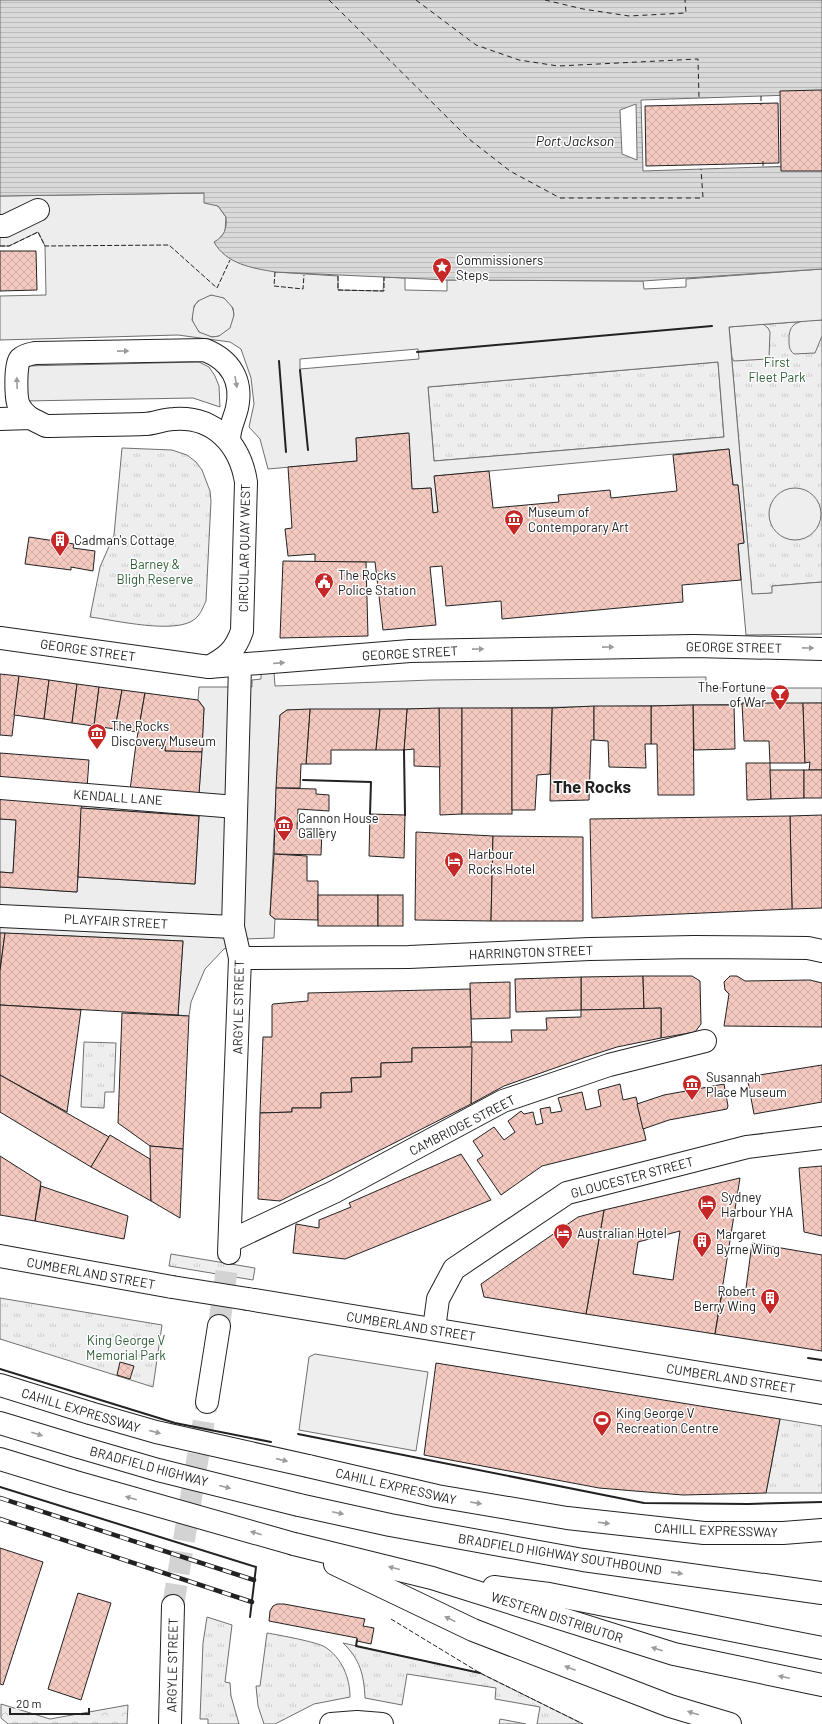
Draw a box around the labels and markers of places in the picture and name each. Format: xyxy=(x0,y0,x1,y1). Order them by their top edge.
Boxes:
place label: Commissioners Steps xyxy=(456,252,543,283)
place icon: Commissioners Steps xyxy=(431,256,453,284)
place label: Museum of Contemporary Art xyxy=(528,504,629,535)
museum icon: Museum of Contemporary Art xyxy=(503,508,525,536)
building icon: Cadman's Cottage xyxy=(49,529,71,557)
place label: Cadman's Cottage xyxy=(74,532,175,548)
place label: The Rocks Police Station xyxy=(338,567,416,598)
public building icon: The Rocks Police Station xyxy=(313,571,335,599)
place label: The Fortune of War xyxy=(698,679,766,710)
bar icon: The Fortune of War xyxy=(769,683,791,711)
place label: The Rocks Discovery Museum xyxy=(111,718,216,749)
museum icon: The Rocks Discovery Museum xyxy=(86,722,108,750)
place label: Cannon House Gallery xyxy=(298,810,379,841)
museum icon: Cannon House Gallery xyxy=(273,814,295,842)
place label: Harbour Rocks Hotel xyxy=(468,846,535,877)
hotel icon: Harbour Rocks Hotel xyxy=(443,850,465,878)
place label: Susannah Place Museum xyxy=(706,1069,787,1100)
museum icon: Susannah Place Museum xyxy=(681,1073,703,1101)
place label: Sydney Harbour YHA xyxy=(721,1189,793,1220)
hotel icon: Sydney Harbour YHA xyxy=(696,1193,718,1221)
hotel icon: Australian Hotel xyxy=(552,1222,574,1250)
place label: Australian Hotel xyxy=(577,1225,667,1241)
place label: Margaret Byrne Wing xyxy=(716,1226,780,1257)
building icon: Margaret Byrne Wing xyxy=(691,1230,713,1258)
place label: Robert Berry Wing xyxy=(694,1283,756,1314)
building icon: Robert Berry Wing xyxy=(759,1287,781,1315)
place label: King George V Recreation Centre xyxy=(616,1405,719,1436)
sports icon: King George V Recreation Centre xyxy=(591,1409,613,1437)

